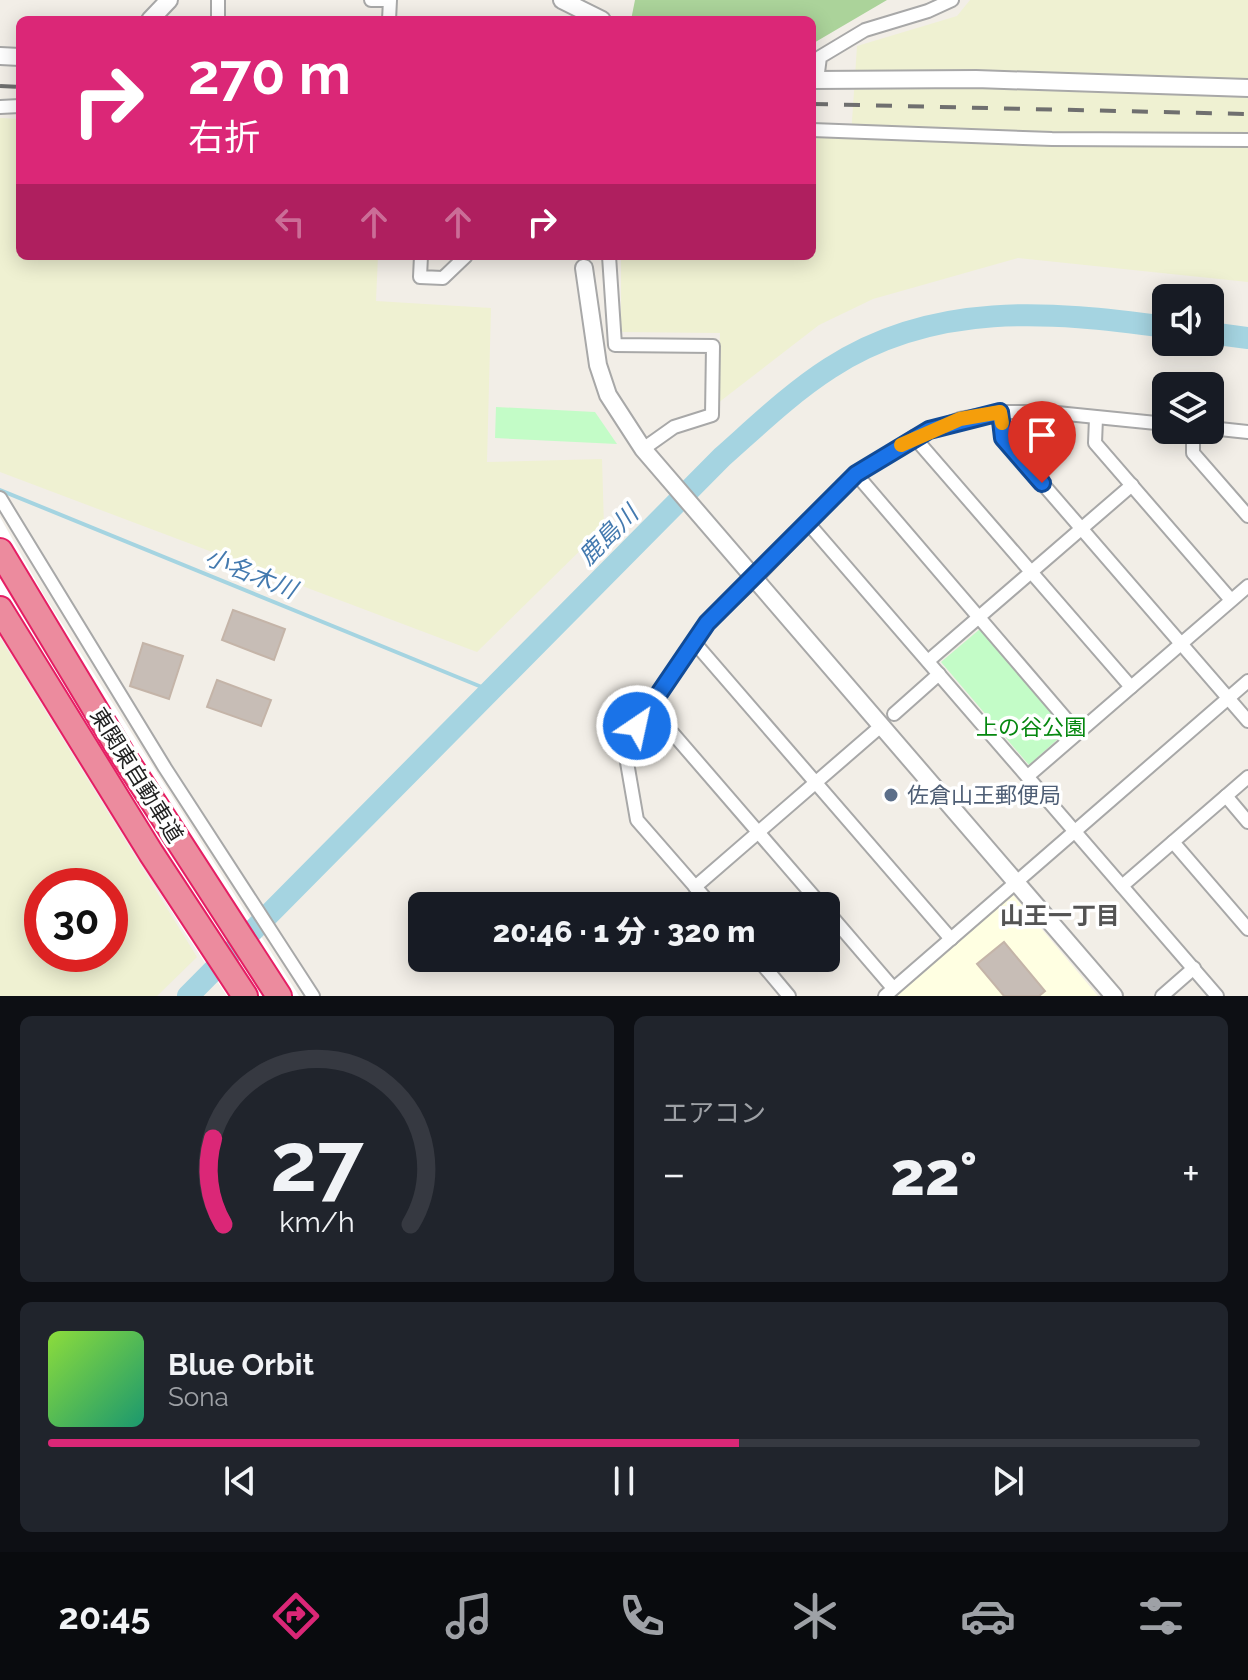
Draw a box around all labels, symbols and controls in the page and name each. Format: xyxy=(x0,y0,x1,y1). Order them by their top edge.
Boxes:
text: 270 m xyxy=(188,41,351,107)
icon: right xyxy=(56,48,160,152)
text: 右折 xyxy=(188,116,260,158)
icon: left xyxy=(268,200,312,244)
icon: ahead xyxy=(352,200,396,244)
icon: ahead xyxy=(436,200,480,244)
icon: right xyxy=(520,200,564,244)
map controls xyxy=(1152,284,1224,444)
button: sound xyxy=(1152,284,1224,356)
button: layers xyxy=(1152,372,1224,444)
pin xyxy=(1008,401,1076,483)
icon: arrive xyxy=(1020,413,1064,457)
water label: 鹿島川 xyxy=(572,497,646,571)
water label: 小名木川 xyxy=(201,542,304,606)
position arrow xyxy=(595,684,679,768)
street label: 東関東自動車道 xyxy=(85,703,189,847)
park label: 上の谷公園 xyxy=(976,714,1086,740)
place label: 佐倉山王郵便局 xyxy=(907,782,1061,808)
marker: 佐倉山王郵便局 xyxy=(882,786,900,804)
speed limit sign: 30 xyxy=(24,868,128,972)
district label: 山王一丁目 xyxy=(1000,901,1120,930)
text: 20:46 · 1 分 · 320 m xyxy=(493,914,755,949)
text: エアコン xyxy=(662,1098,766,1128)
text: 27 xyxy=(270,1113,364,1210)
text: 22° xyxy=(890,1139,977,1209)
text: − xyxy=(662,1148,686,1199)
text: + xyxy=(1182,1148,1200,1199)
text: km/h xyxy=(279,1205,355,1239)
text: Blue Orbit xyxy=(168,1347,314,1382)
text: Sona xyxy=(168,1382,229,1412)
icon: previous xyxy=(218,1459,262,1503)
icon: pause xyxy=(602,1459,646,1503)
icon: next xyxy=(986,1459,1030,1503)
icon: directions xyxy=(268,1588,324,1644)
icon: music xyxy=(441,1588,497,1644)
icon: phone xyxy=(614,1588,670,1644)
icon: climate xyxy=(787,1588,843,1644)
icon: car xyxy=(960,1588,1016,1644)
icon: filters xyxy=(1133,1588,1189,1644)
text: 20:45 xyxy=(59,1595,150,1637)

